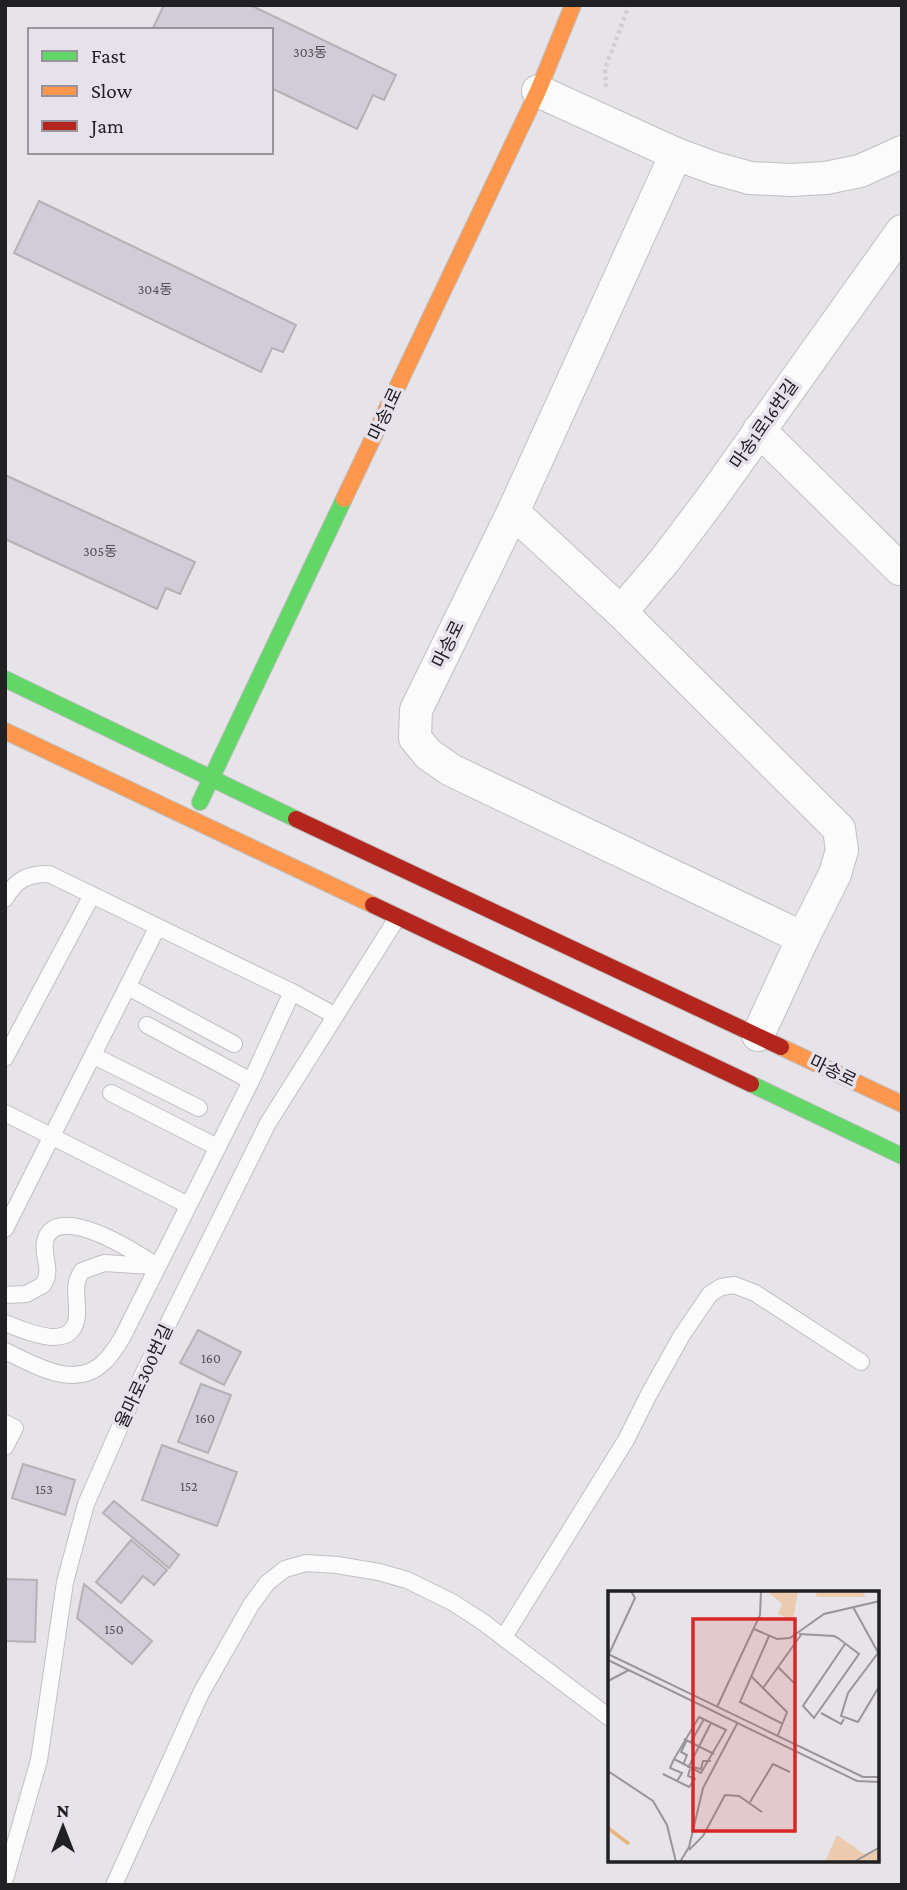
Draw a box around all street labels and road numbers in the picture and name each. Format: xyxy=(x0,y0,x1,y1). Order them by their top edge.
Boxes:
street label: 마송1로16번길 xyxy=(726,376,802,472)
street label: 마송1로 xyxy=(364,385,406,443)
street label: 마송로 xyxy=(428,617,468,671)
street label: 마송로 xyxy=(806,1051,860,1091)
street label: 율마로300번길 xyxy=(111,1321,177,1431)

